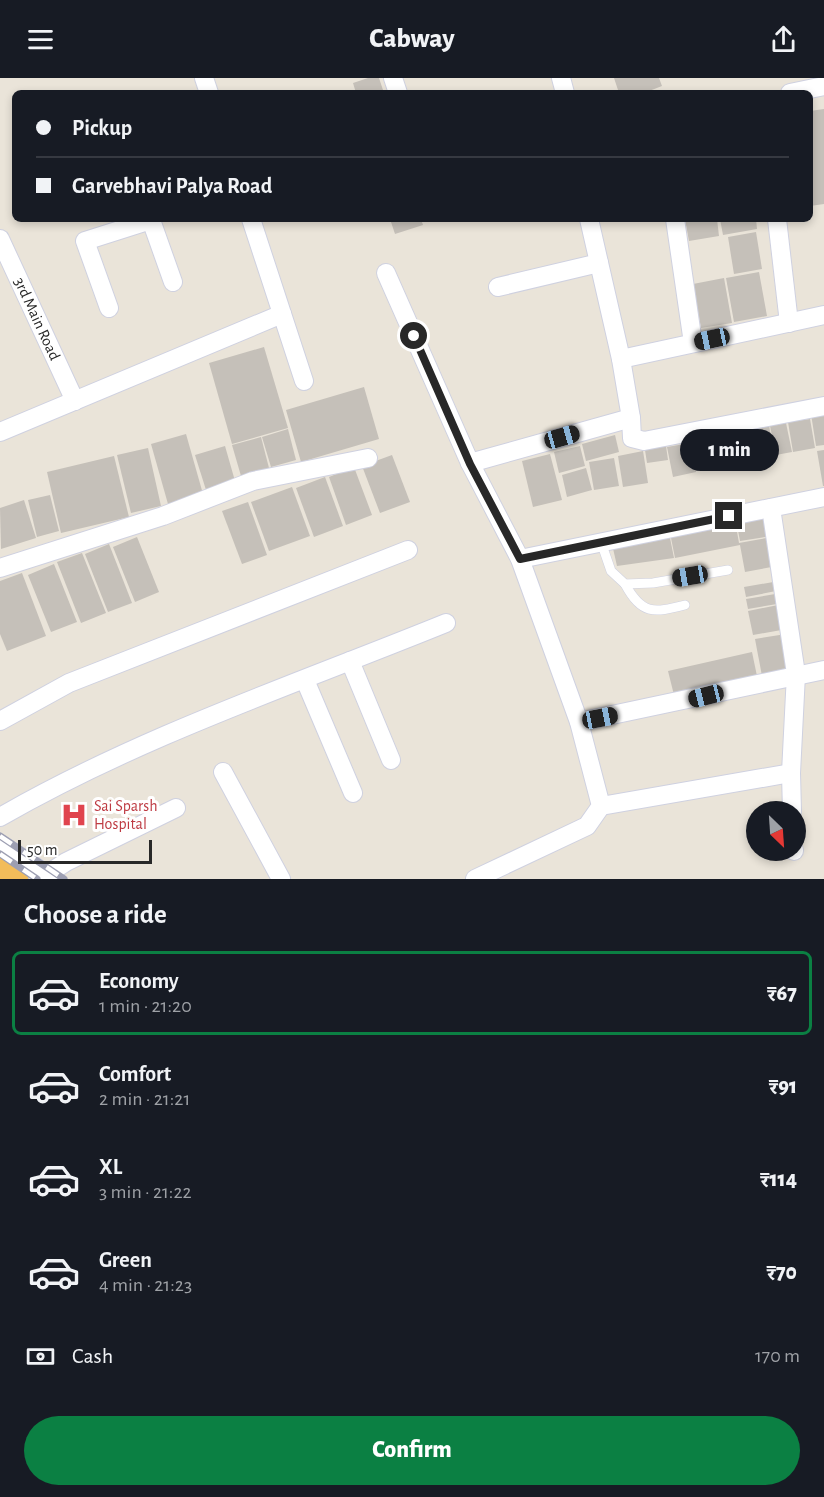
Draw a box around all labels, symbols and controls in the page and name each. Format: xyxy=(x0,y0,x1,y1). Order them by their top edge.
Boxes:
icon: menu xyxy=(24,23,57,56)
icon: share xyxy=(767,23,800,56)
text: Cabway xyxy=(369,25,455,52)
text: Pickup xyxy=(72,117,132,139)
text: Garvebhavi Palya Road xyxy=(72,175,272,197)
street label: 3rd Main Road xyxy=(11,275,63,363)
route start xyxy=(400,322,427,349)
car xyxy=(693,326,731,352)
car xyxy=(542,423,582,451)
callout: 1 min xyxy=(680,429,778,471)
text: 1 min xyxy=(708,440,751,460)
route end xyxy=(715,502,742,529)
car xyxy=(671,564,709,588)
car xyxy=(686,683,726,709)
car xyxy=(581,706,619,730)
place label: Sai Sparsh Hospital xyxy=(94,798,157,832)
hospital icon: Sai Sparsh Hospital xyxy=(59,800,89,830)
north arrow xyxy=(746,801,806,861)
map controls xyxy=(746,801,806,861)
scale bar xyxy=(18,837,152,864)
text: 50 m xyxy=(27,842,58,858)
text: Choose a ride xyxy=(24,901,167,928)
icon: car xyxy=(27,966,81,1020)
text: Economy xyxy=(99,970,179,992)
text: ₹67 xyxy=(767,982,797,1004)
text: 1 min · 21:20 xyxy=(99,996,192,1016)
icon: car xyxy=(27,1059,81,1113)
text: Comfort xyxy=(99,1063,171,1085)
text: ₹91 xyxy=(769,1075,797,1097)
text: 2 min · 21:21 xyxy=(99,1089,190,1109)
icon: car xyxy=(27,1152,81,1206)
text: XL xyxy=(99,1156,122,1178)
text: ₹114 xyxy=(760,1168,797,1190)
text: 3 min · 21:22 xyxy=(99,1182,192,1202)
icon: car xyxy=(27,1245,81,1299)
text: Green xyxy=(99,1249,152,1271)
text: ₹70 xyxy=(766,1261,797,1283)
text: 4 min · 21:23 xyxy=(99,1275,192,1295)
icon: cash xyxy=(24,1340,57,1373)
text: Cash xyxy=(72,1345,113,1367)
text: 170 m xyxy=(755,1346,800,1366)
button: Confirm xyxy=(24,1416,800,1485)

